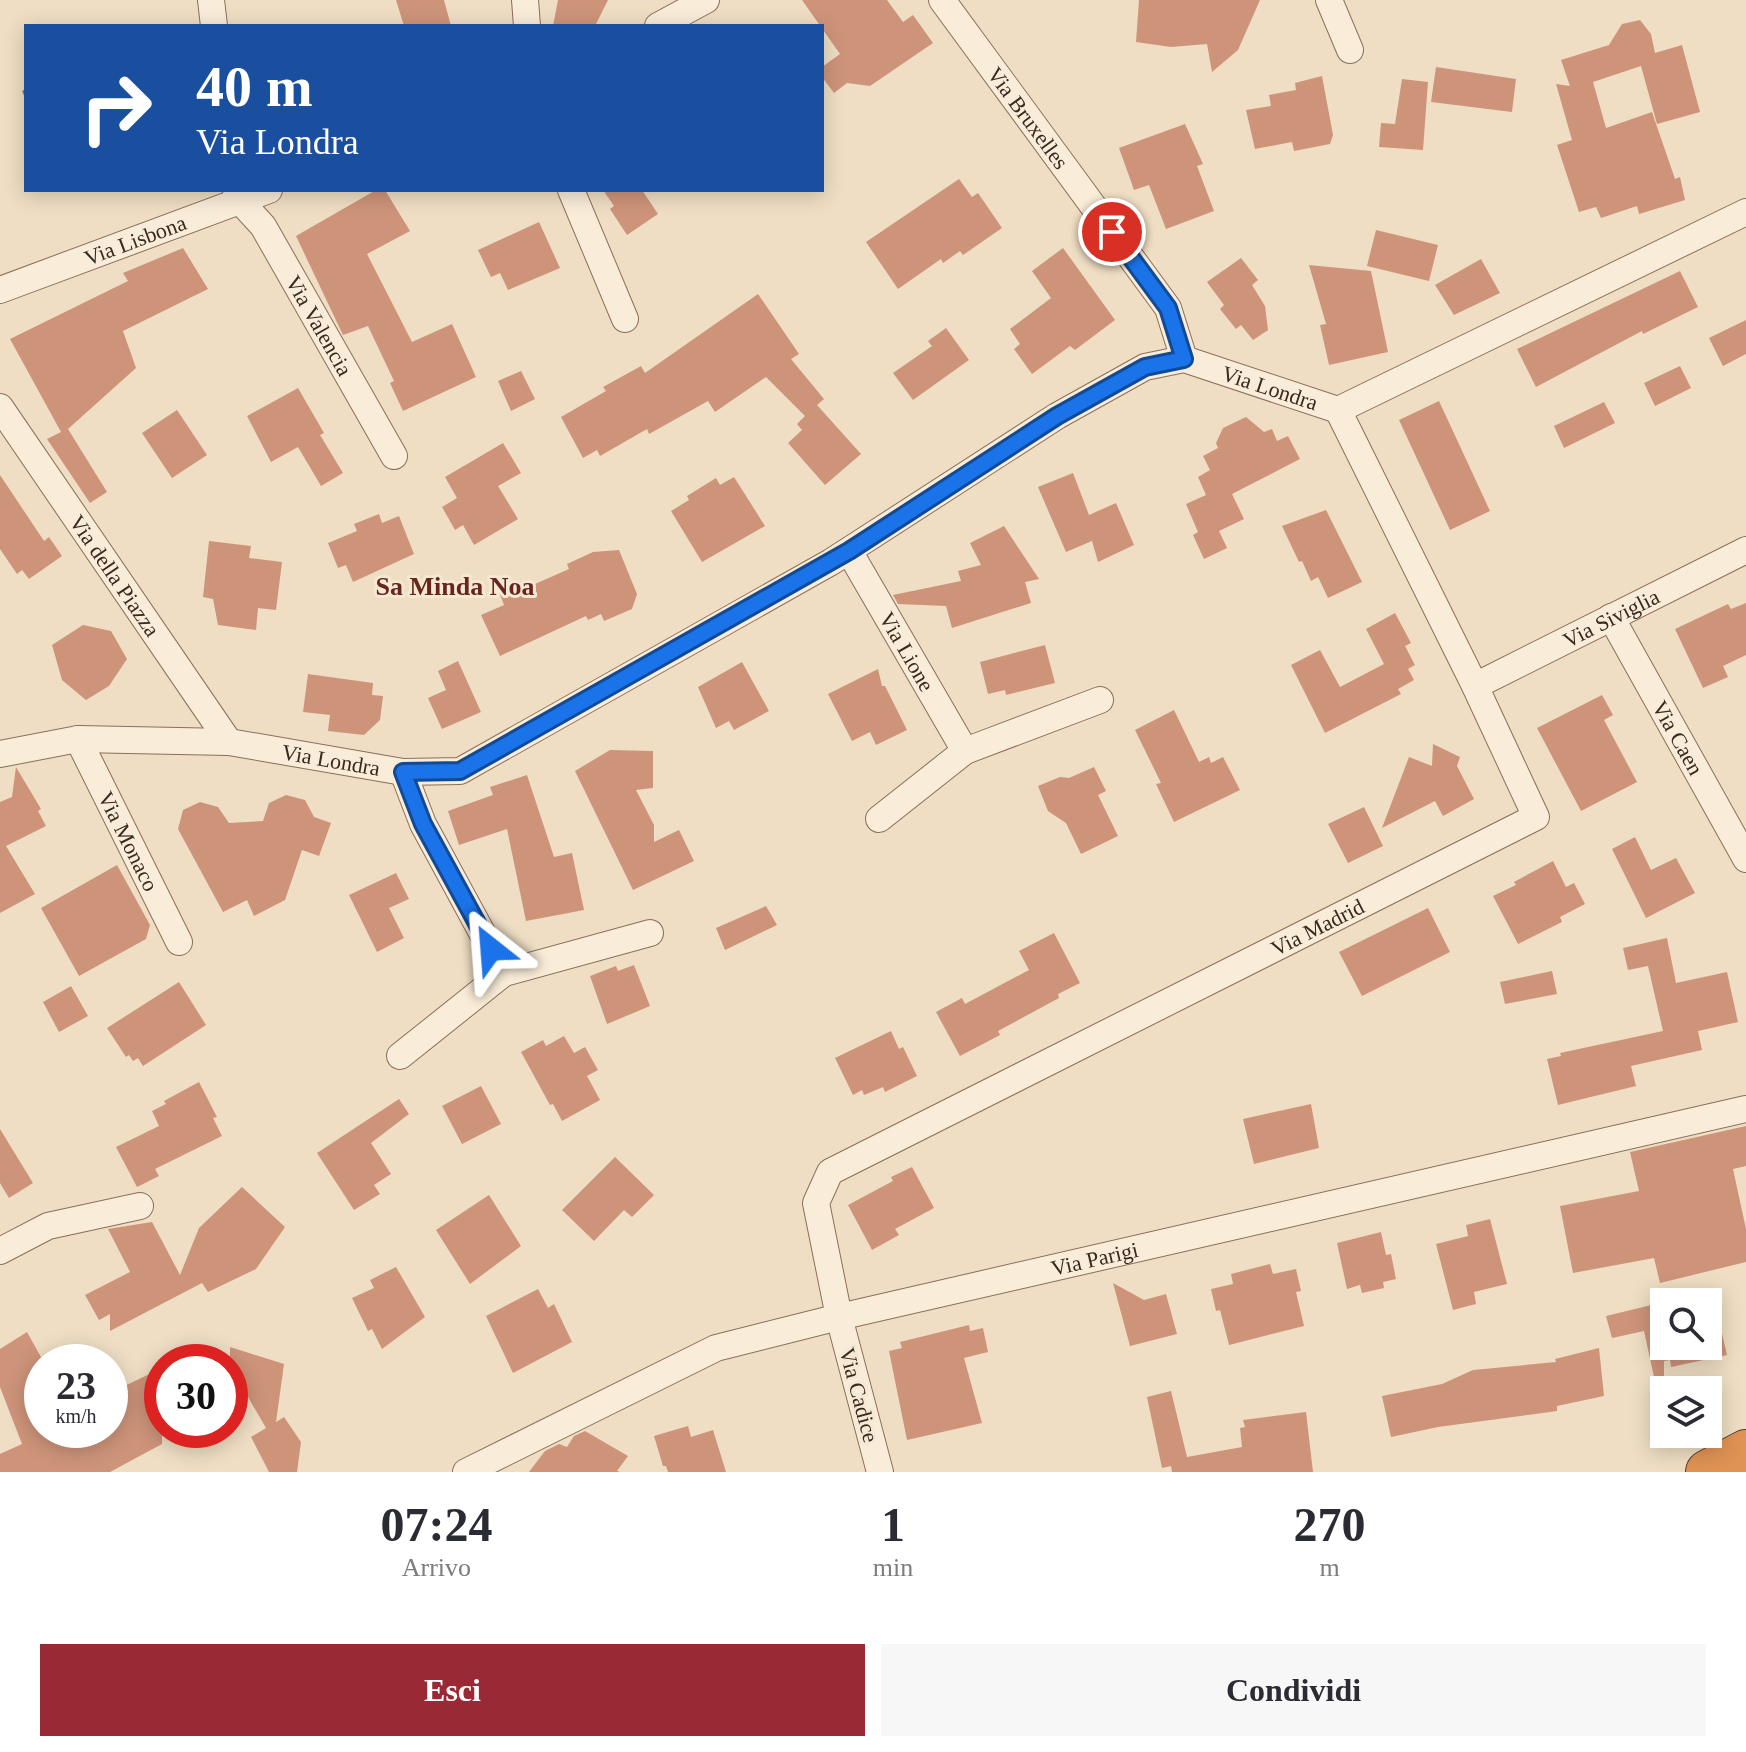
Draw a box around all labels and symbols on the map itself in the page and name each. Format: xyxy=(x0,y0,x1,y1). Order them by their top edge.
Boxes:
street label: Via Bruxelles xyxy=(983,62,1074,174)
pin xyxy=(1078,198,1146,266)
street label: Via Lisbona xyxy=(81,209,190,270)
street label: Via Valencia xyxy=(281,271,358,380)
street label: Via Londra xyxy=(1219,360,1321,415)
street label: Via della Piazza xyxy=(65,510,166,641)
district label: Sa Minda Noa xyxy=(376,572,534,601)
street label: Via Siviglia xyxy=(1559,583,1663,652)
street label: Via Lione xyxy=(874,607,940,695)
street label: Via Caen xyxy=(1648,696,1709,779)
street label: Via Londra xyxy=(280,739,382,780)
street label: Via Monaco xyxy=(94,787,164,895)
street label: Via Madrid xyxy=(1267,893,1368,961)
position arrow xyxy=(449,907,533,991)
street label: Via Parigi xyxy=(1049,1236,1140,1280)
speed limit sign: 30 xyxy=(144,1344,248,1448)
street label: Via Cadice xyxy=(834,1345,884,1445)

